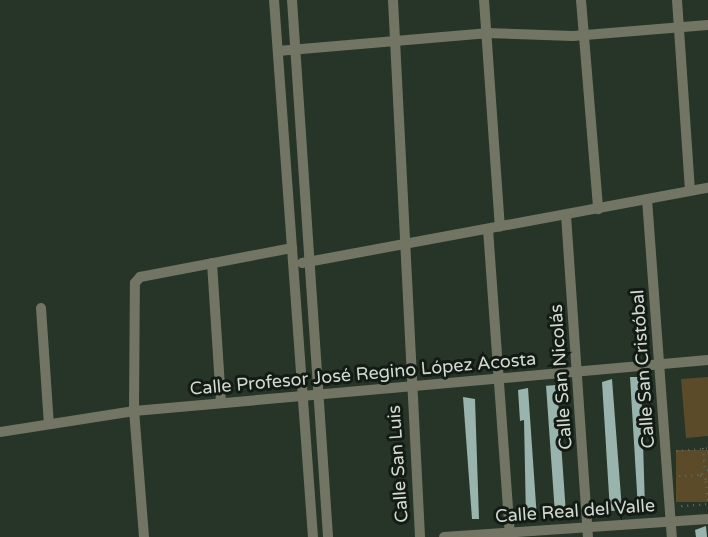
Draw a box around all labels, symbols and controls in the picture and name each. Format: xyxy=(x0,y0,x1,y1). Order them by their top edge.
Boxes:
street label: Calle San Cristóbal xyxy=(627,289,659,449)
street label: Calle San Nicolás xyxy=(545,304,577,450)
street label: Calle Profesor José Regino López Acosta xyxy=(189,348,537,400)
street label: Calle San Luis xyxy=(383,405,413,523)
street label: Calle Real del Valle xyxy=(494,495,656,527)

